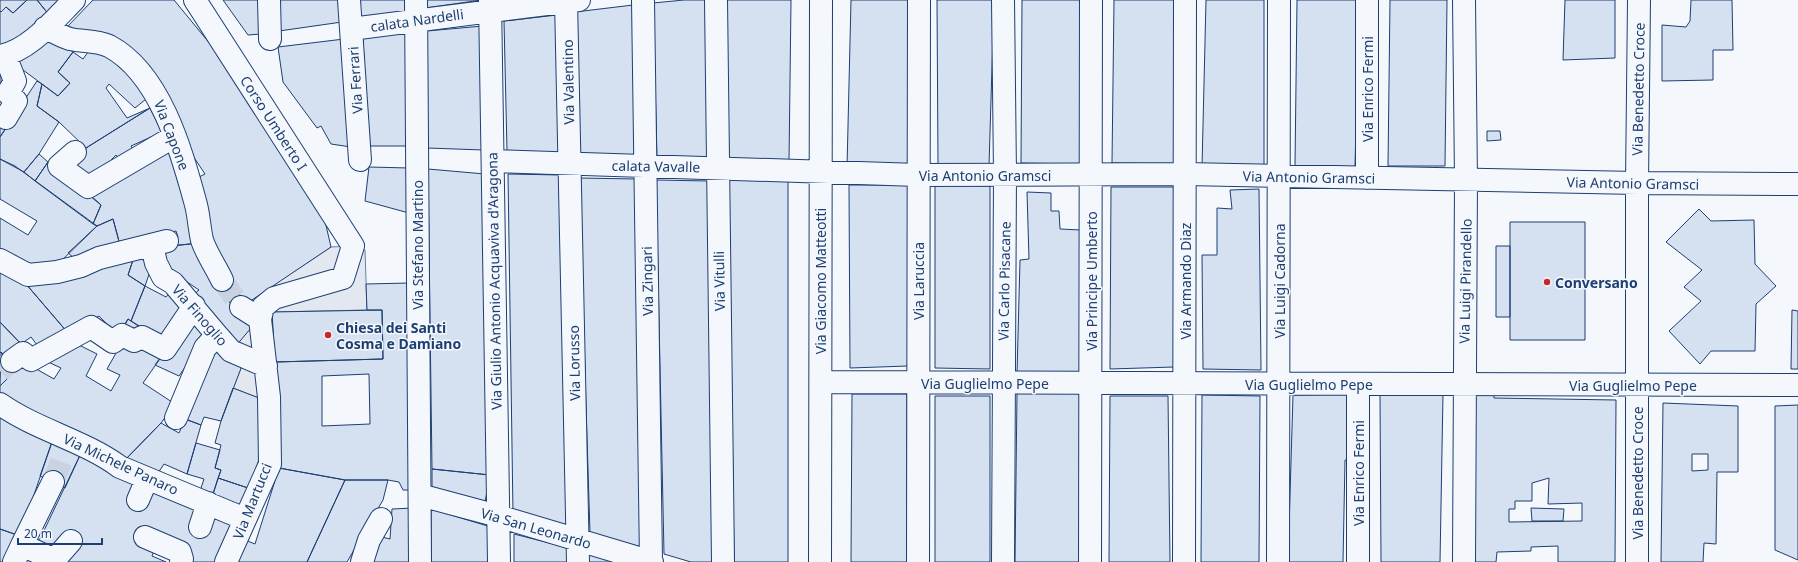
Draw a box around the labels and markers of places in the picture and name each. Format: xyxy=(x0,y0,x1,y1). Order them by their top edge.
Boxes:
place label: Conversano xyxy=(1555,273,1638,292)
marker: Conversano xyxy=(1542,277,1552,287)
place label: Chiesa dei Santi Cosma e Damiano xyxy=(336,318,461,353)
marker: Chiesa dei Santi Cosma e Damiano xyxy=(323,330,333,340)

